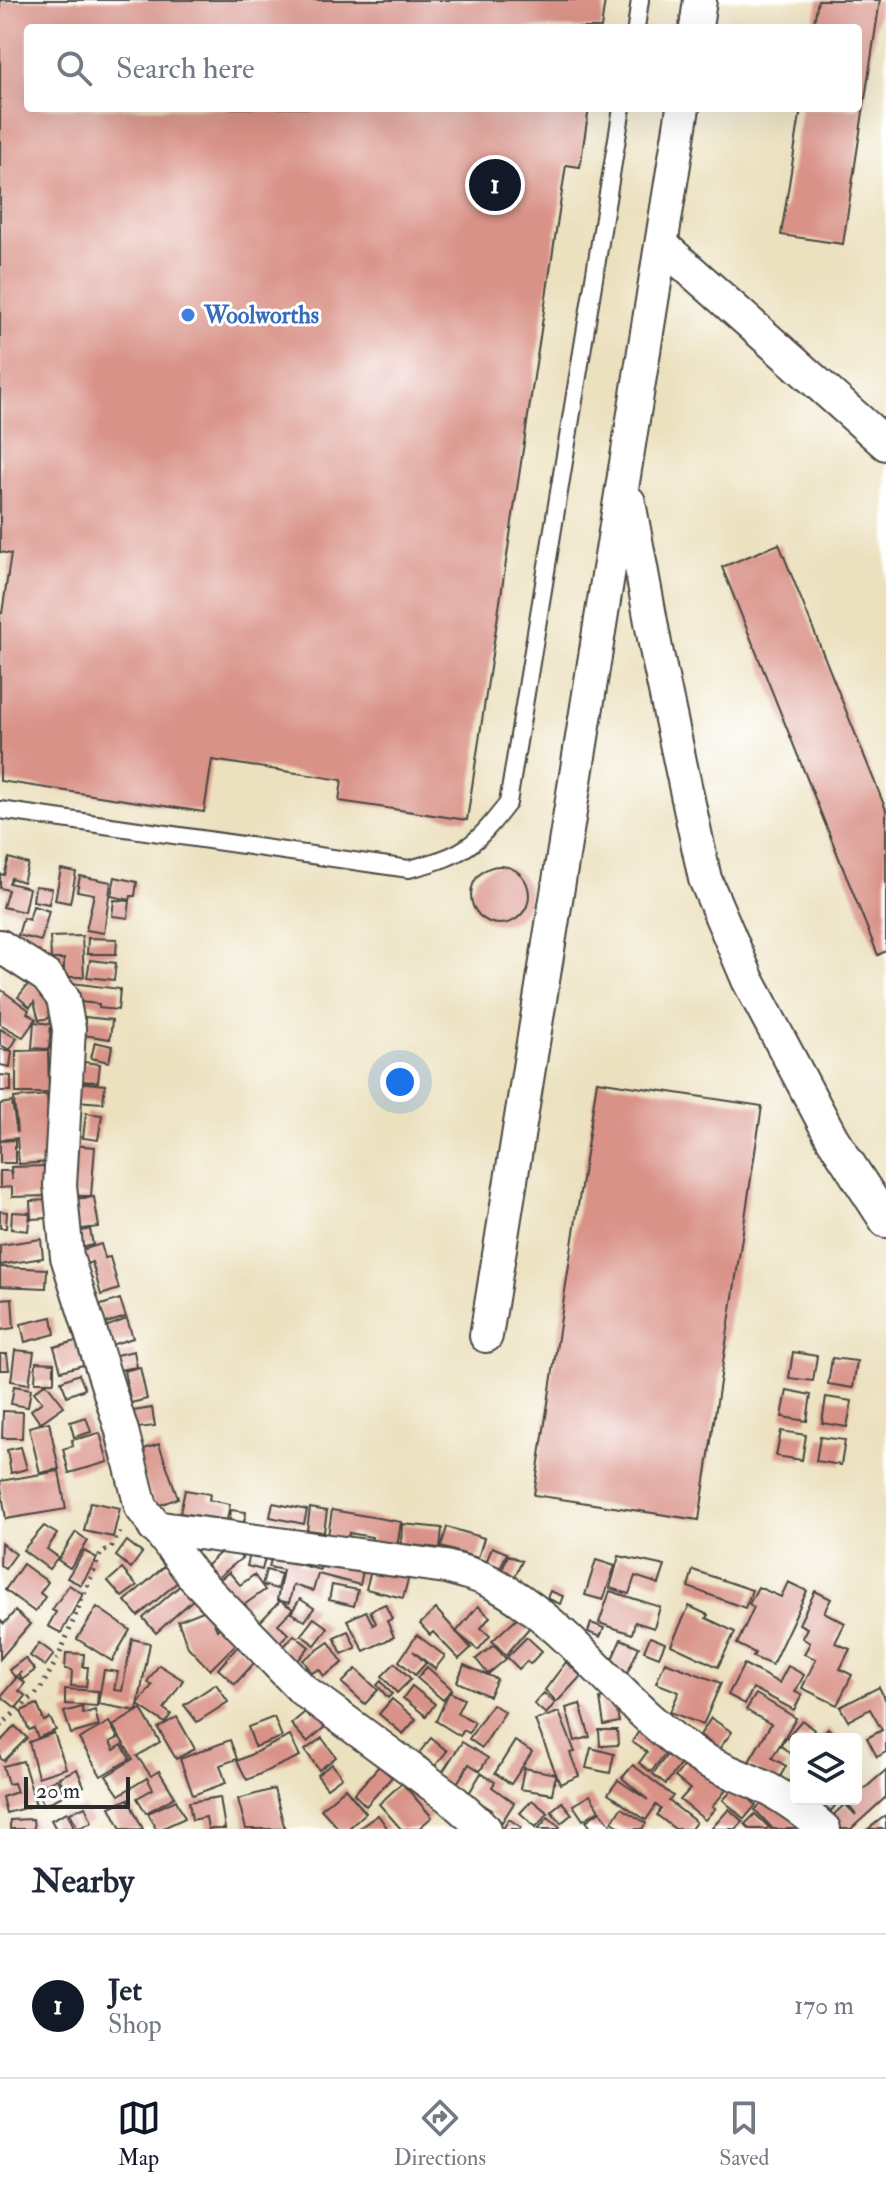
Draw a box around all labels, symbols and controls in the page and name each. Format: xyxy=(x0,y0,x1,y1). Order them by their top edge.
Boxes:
search box xyxy=(24,24,862,112)
icon: search xyxy=(52,46,96,90)
text: Search here xyxy=(116,50,255,87)
pin: 1 xyxy=(469,155,521,215)
place label: Woolworths xyxy=(203,300,319,331)
marker: Woolworths xyxy=(179,306,197,324)
your location xyxy=(380,1062,420,1102)
map controls xyxy=(790,1733,862,1805)
button: layers xyxy=(790,1733,862,1805)
scale bar xyxy=(24,1773,130,1809)
text: 20 m xyxy=(36,1777,80,1805)
text: Nearby xyxy=(32,1860,134,1903)
text: Jet xyxy=(108,1972,142,2009)
text: 1 xyxy=(53,1990,63,2022)
text: 170 m xyxy=(794,1990,854,2022)
text: Shop xyxy=(108,2009,162,2041)
tab: Map xyxy=(117,2096,161,2172)
tab: Directions xyxy=(394,2096,486,2172)
tab: Saved xyxy=(719,2096,769,2172)

